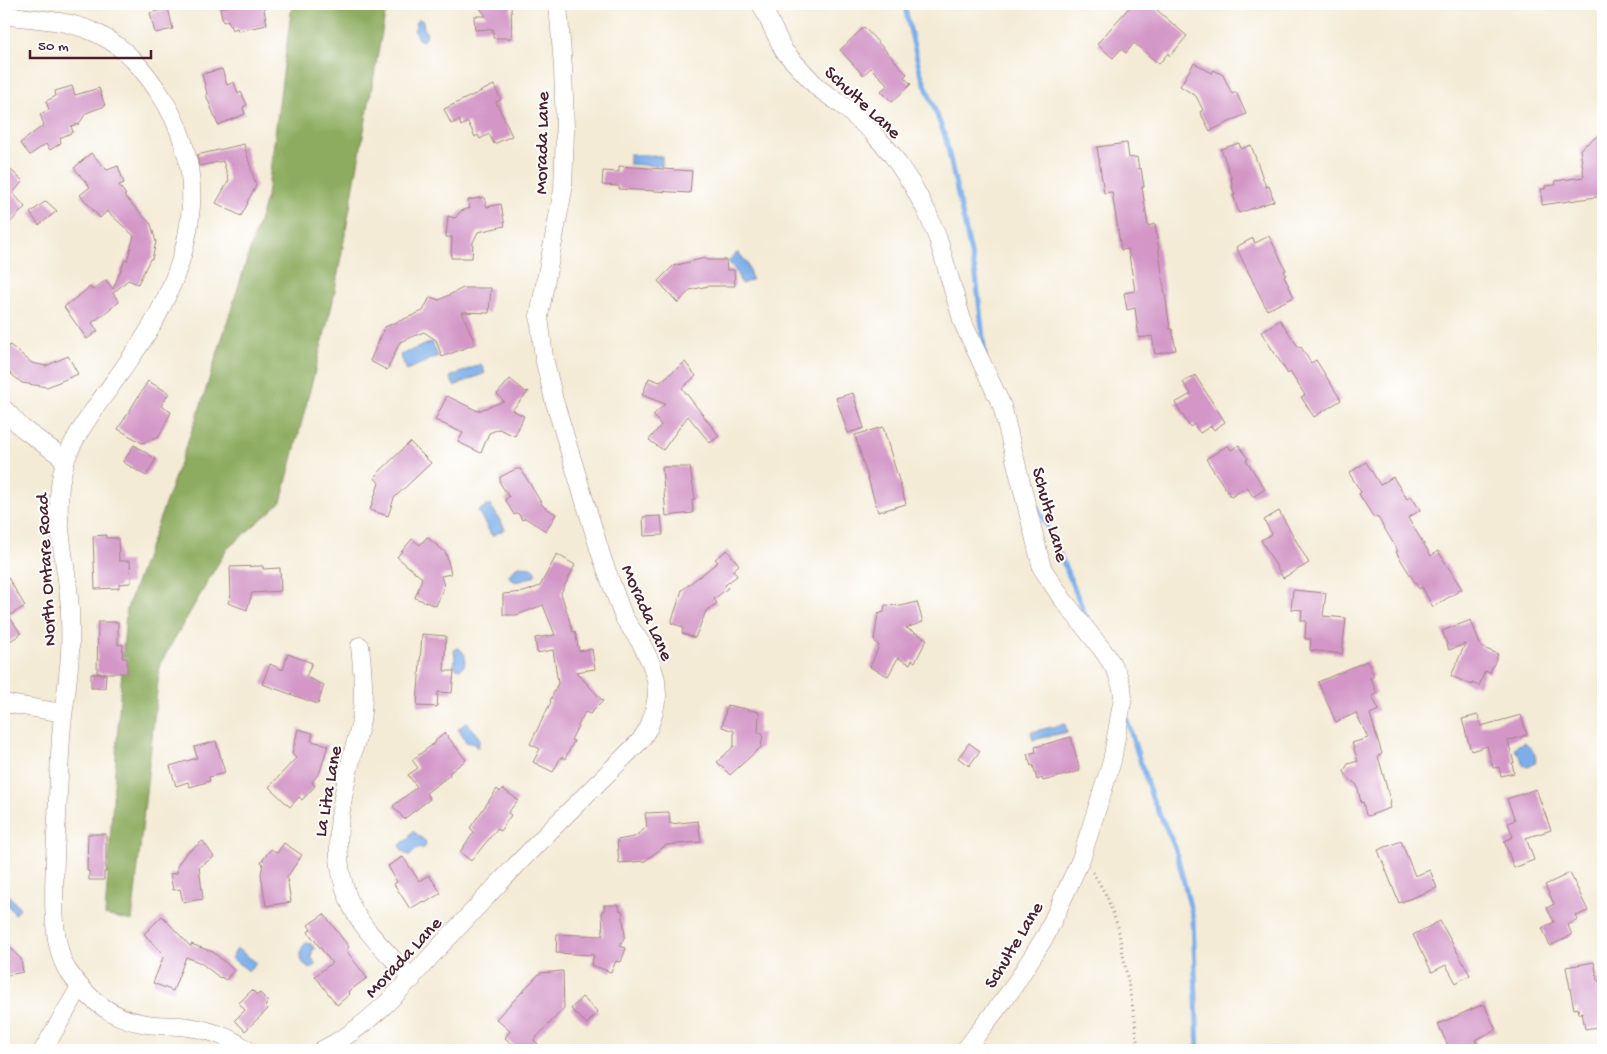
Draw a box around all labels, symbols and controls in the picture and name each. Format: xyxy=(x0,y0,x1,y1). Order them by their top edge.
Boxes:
scale bar xyxy=(30,28,151,60)
text: 50 m xyxy=(38,38,69,56)
street label: Schulte Lane xyxy=(818,62,905,145)
street label: Morada Lane xyxy=(531,91,556,195)
street label: Schulte Lane xyxy=(1025,465,1072,565)
street label: North Ontare Road xyxy=(32,491,63,647)
street label: Morada Lane xyxy=(614,562,677,665)
street label: La Lita Lane xyxy=(310,744,349,839)
street label: Schulte Lane xyxy=(980,898,1050,993)
street label: Morada Lane xyxy=(361,913,448,1004)

